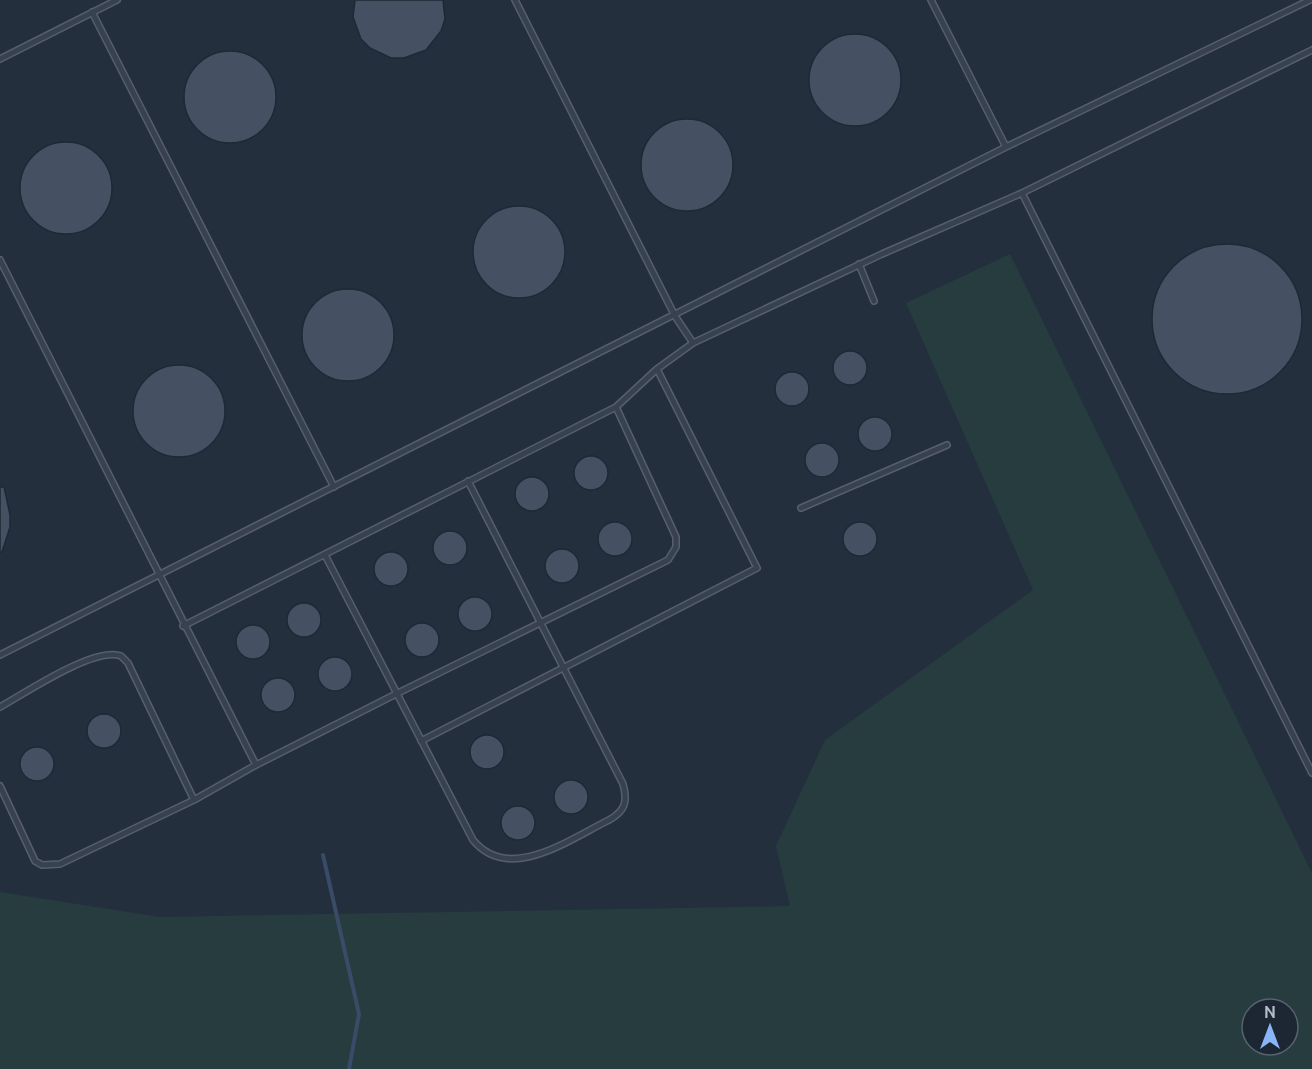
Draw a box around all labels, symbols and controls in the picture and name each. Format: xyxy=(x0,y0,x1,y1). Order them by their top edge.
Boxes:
north arrow xyxy=(1240,997,1300,1057)
text: N xyxy=(1264,1003,1276,1021)

